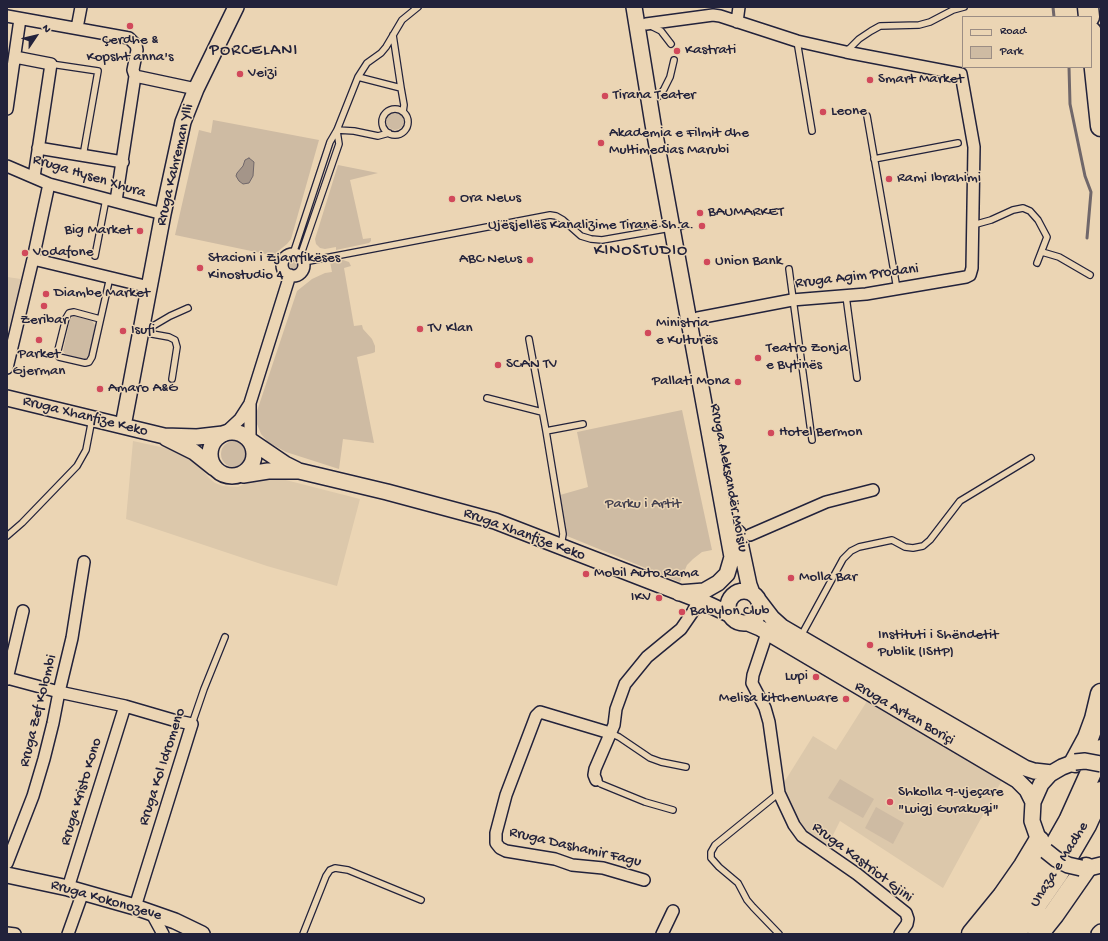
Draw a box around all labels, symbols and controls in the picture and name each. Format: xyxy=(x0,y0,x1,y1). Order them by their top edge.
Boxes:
north arrow xyxy=(16,16,56,56)
legend xyxy=(962,16,1092,68)
marker: Çerdhe & Kopsht anna's xyxy=(125,21,135,31)
text: N xyxy=(39,23,53,36)
text: Road xyxy=(1000,25,1026,39)
place label: Çerdhe & Kopsht anna's xyxy=(87,32,173,67)
district label: PORCELANI xyxy=(210,41,298,61)
place label: Kastrati xyxy=(685,42,736,60)
text: Park xyxy=(1000,45,1023,59)
marker: Kastrati xyxy=(672,46,682,56)
place label: Veizi xyxy=(248,65,277,83)
marker: Veizi xyxy=(235,69,245,79)
place label: Smart Market xyxy=(878,71,964,89)
marker: Smart Market xyxy=(865,75,875,85)
place label: Tirana Teater xyxy=(613,87,696,105)
marker: Tirana Teater xyxy=(600,91,610,101)
street label: Rruga Kahreman Ylli xyxy=(153,102,199,228)
place label: Leone xyxy=(831,103,867,121)
marker: Leone xyxy=(818,107,828,117)
place label: Akademia e Filmit dhe Multimedias Marubi xyxy=(609,125,749,160)
marker: Akademia e Filmit dhe Multimedias Marubi xyxy=(596,138,606,148)
street label: Rruga Hysen Xhura xyxy=(30,151,148,203)
place label: Rami Ibrahimi xyxy=(897,170,981,188)
marker: Rami Ibrahimi xyxy=(884,174,894,184)
place label: Ora News xyxy=(460,190,521,208)
marker: Ora News xyxy=(447,194,457,204)
place label: BAUMARKET xyxy=(708,204,784,222)
marker: BAUMARKET xyxy=(695,208,705,218)
place label: Ujësjellës Kanalizime Tiranë Sh.a. xyxy=(488,217,694,235)
marker: Ujësjellës Kanalizime Tiranë Sh.a. xyxy=(697,221,707,231)
place label: Big Market xyxy=(64,222,132,240)
marker: Big Market xyxy=(135,226,145,236)
district label: KINOSTUDIO xyxy=(594,241,688,261)
place label: Vodafone xyxy=(33,244,93,262)
marker: Vodafone xyxy=(20,248,30,258)
place label: Stacioni i Zjarrfikëses Kinostudio 4 xyxy=(208,250,340,285)
place label: ABC News xyxy=(459,251,522,269)
place label: Union Bank xyxy=(715,253,782,271)
marker: ABC News xyxy=(525,255,535,265)
marker: Union Bank xyxy=(702,257,712,267)
street label: Rruga Agim Prodani xyxy=(794,260,920,294)
marker: Stacioni i Zjarrfikëses Kinostudio 4 xyxy=(195,263,205,273)
place label: Diambe Market xyxy=(54,285,150,303)
marker: Diambe Market xyxy=(41,289,51,299)
marker: Zeribar xyxy=(39,301,49,311)
place label: Zeribar xyxy=(20,312,68,330)
place label: Ministria e Kulturës xyxy=(656,315,718,350)
place label: TV Klan xyxy=(428,320,473,338)
place label: Isufi xyxy=(131,322,155,340)
marker: TV Klan xyxy=(415,324,425,334)
marker: Isufi xyxy=(118,326,128,336)
marker: Ministria e Kulturës xyxy=(643,328,653,338)
marker: Parket Gjerman xyxy=(34,335,44,345)
place label: Teatro Zonja e Bytinës xyxy=(766,340,848,375)
place label: Parket Gjerman xyxy=(13,346,65,381)
marker: Teatro Zonja e Bytinës xyxy=(753,353,763,363)
place label: SCAN TV xyxy=(506,356,557,374)
marker: SCAN TV xyxy=(493,360,503,370)
place label: Pallati Mona xyxy=(652,373,730,391)
marker: Pallati Mona xyxy=(733,377,743,387)
place label: Amaro A&G xyxy=(108,380,178,398)
marker: Amaro A&G xyxy=(95,384,105,394)
street label: Rruga Xhanfize Keko xyxy=(21,393,149,441)
street label: Rruga Aleksandër Moisiu xyxy=(705,402,751,554)
place label: Hotel Bermon xyxy=(779,424,862,442)
marker: Hotel Bermon xyxy=(766,428,776,438)
park label: Parku i Artit xyxy=(605,496,681,514)
street label: Rruga Xhanfize Keko xyxy=(461,505,587,565)
place label: Mobil Auto Rama xyxy=(594,565,699,583)
marker: Mobil Auto Rama xyxy=(581,569,591,579)
place label: Molla Bar xyxy=(799,569,857,587)
marker: Molla Bar xyxy=(786,573,796,583)
place label: IKV xyxy=(631,589,651,607)
marker: IKV xyxy=(654,593,664,603)
place label: Babylon Club xyxy=(690,603,769,621)
marker: Babylon Club xyxy=(677,607,687,617)
place label: Instituti i Shëndetit Publik (ISHP) xyxy=(878,627,998,662)
marker: Instituti i Shëndetit Publik (ISHP) xyxy=(865,640,875,650)
street label: Rruga Zef Kolombi xyxy=(16,653,62,769)
place label: Lupi xyxy=(785,668,808,686)
marker: Lupi xyxy=(811,672,821,682)
street label: Rruga Artan Boriçi xyxy=(851,678,957,750)
place label: Melisa kitchenware xyxy=(719,690,838,708)
marker: Melisa kitchenware xyxy=(841,694,851,704)
street label: Rruga Kol Idromeno xyxy=(136,706,190,828)
street label: Rruga Kristo Kono xyxy=(57,736,107,848)
place label: Shkolla 9-vjeçare "Luigj Gurakuqi" xyxy=(898,784,1003,819)
marker: Shkolla 9-vjeçare "Luigj Gurakuqi" xyxy=(885,797,895,807)
street label: Rruga Kastriot Gjini xyxy=(808,819,916,907)
street label: Unaza e Madhe xyxy=(1027,819,1093,911)
street label: Rruga Dashamir Fagu xyxy=(507,824,643,872)
street label: Rruga Kokonozeve xyxy=(48,877,164,925)

